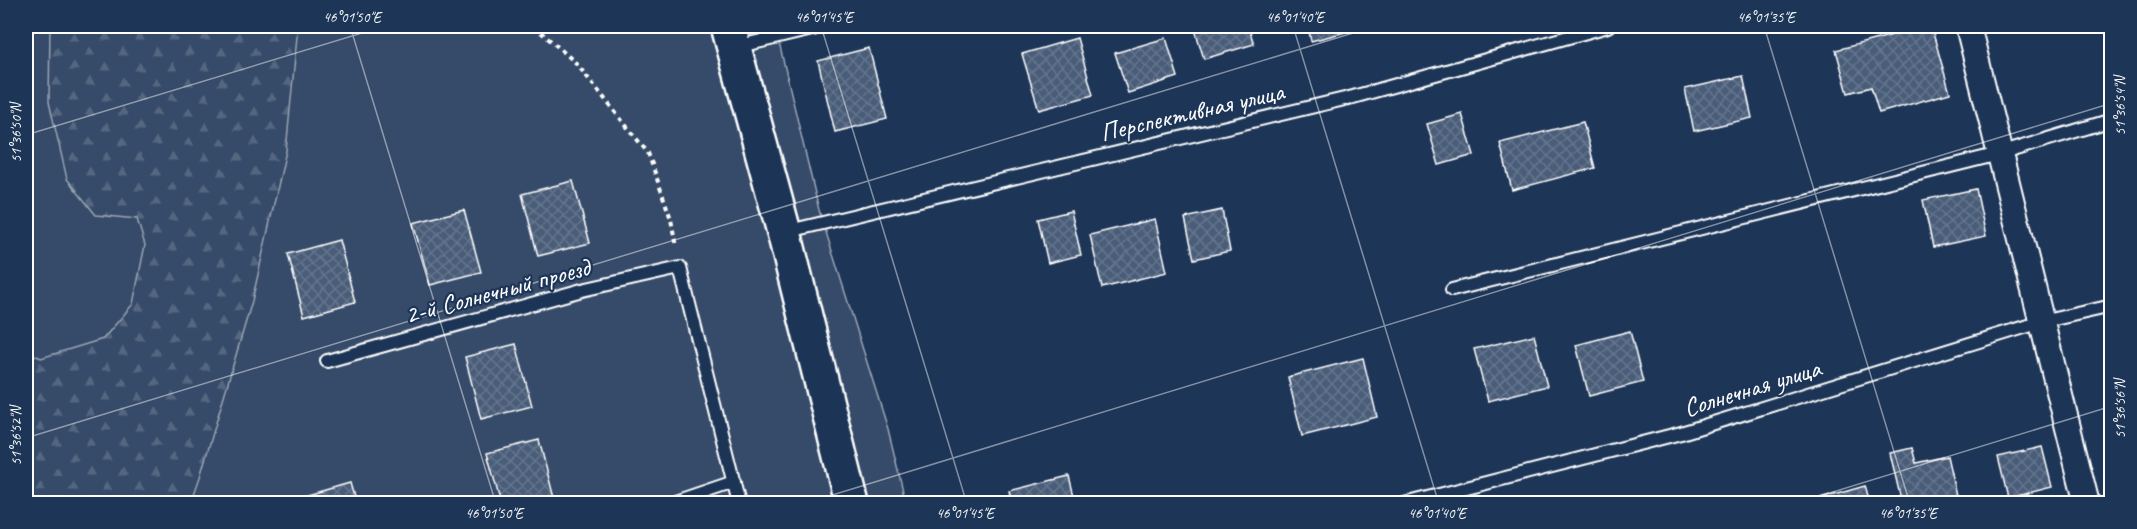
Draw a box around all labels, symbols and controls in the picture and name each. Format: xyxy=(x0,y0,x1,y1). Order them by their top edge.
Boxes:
text: 46°01'50"E xyxy=(323,8,383,27)
text: 46°01'45"E xyxy=(795,8,855,27)
text: 46°01'40"E xyxy=(1266,8,1326,27)
text: 46°01'35"E xyxy=(1737,8,1797,27)
text: 51°36'54"N xyxy=(2111,73,2130,136)
street label: Перспективная улица xyxy=(1097,74,1289,149)
text: 51°36'50"N xyxy=(7,100,26,163)
street label: 2-й Солнечный проезд xyxy=(401,250,596,332)
street label: Солнечная улица xyxy=(1679,351,1826,425)
text: 51°36'56"N xyxy=(2111,376,2130,439)
text: 51°36'52"N xyxy=(7,403,26,466)
text: 46°01'50"E xyxy=(465,504,525,523)
text: 46°01'45"E xyxy=(936,504,996,523)
text: 46°01'40"E xyxy=(1408,504,1468,523)
text: 46°01'35"E xyxy=(1879,504,1939,523)

